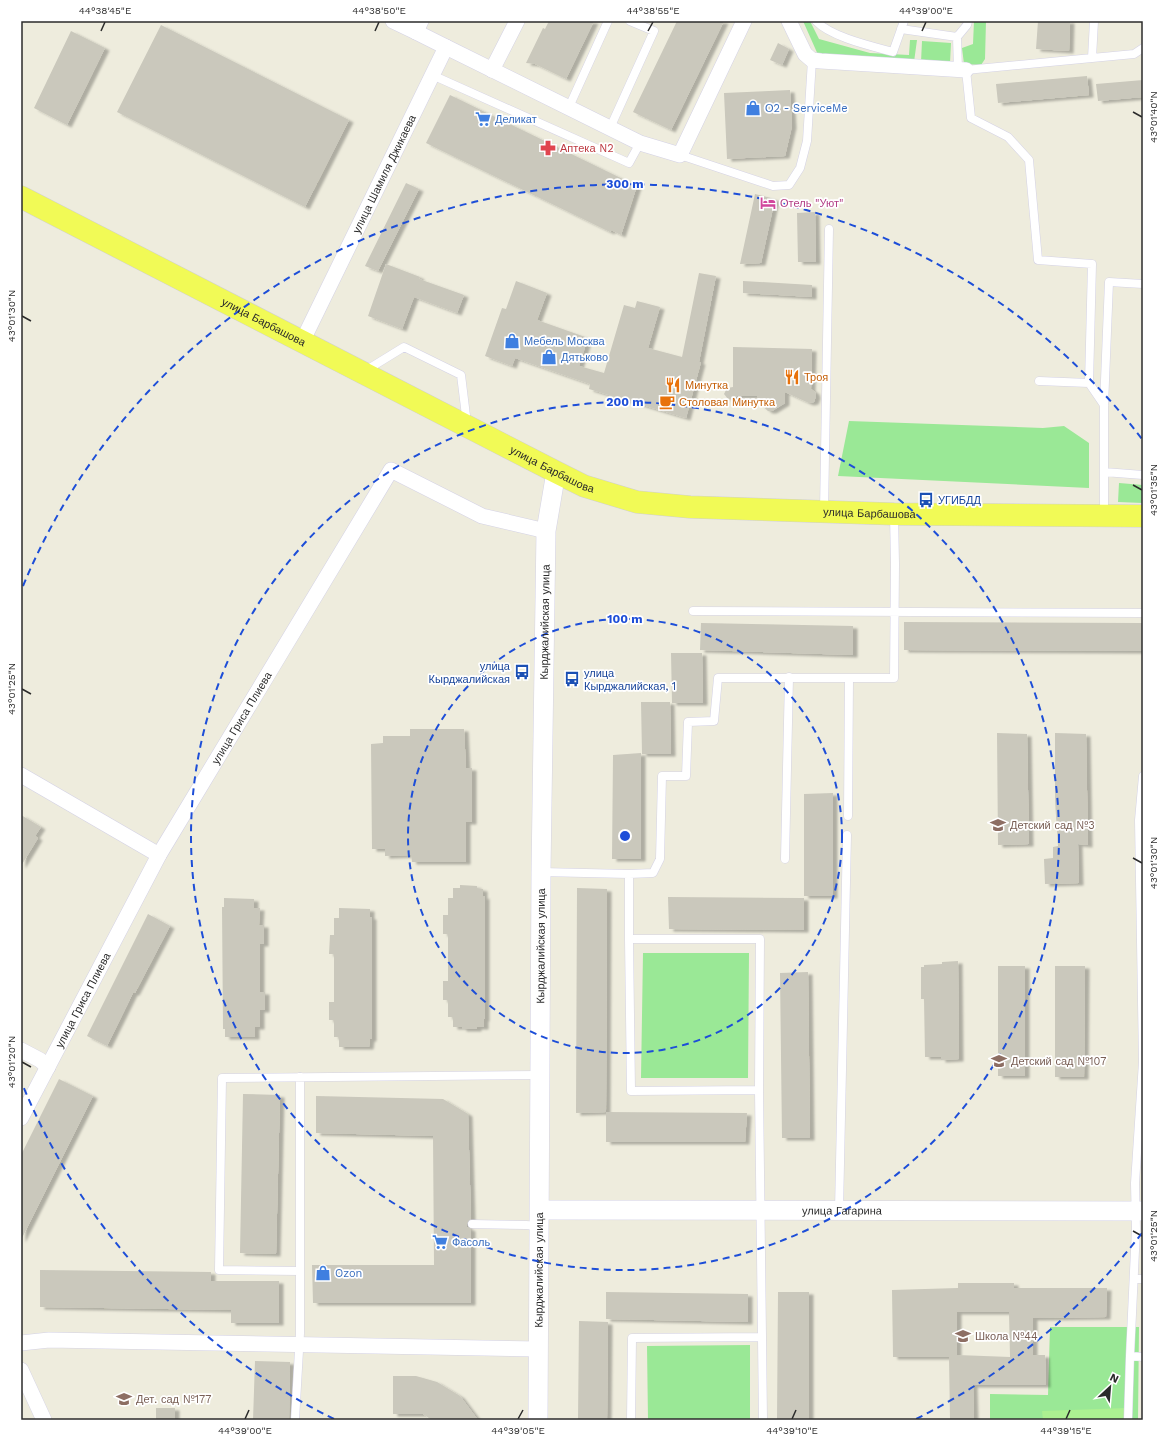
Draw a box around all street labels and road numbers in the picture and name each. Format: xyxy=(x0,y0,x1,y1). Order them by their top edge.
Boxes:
street label: улица Шамиля Джикаева xyxy=(350,112,419,236)
street label: улица Барбашова xyxy=(219,295,308,350)
street label: улица Барбашова xyxy=(508,443,597,496)
street label: улица Барбашова xyxy=(823,506,917,521)
street label: Кырджалийская улица xyxy=(538,563,553,680)
street label: улица Гриса Плиева xyxy=(209,669,275,767)
street label: Кырджалийская улица xyxy=(534,887,548,1004)
street label: улица Гриса Плиева xyxy=(53,950,114,1050)
street label: улица Гагарина xyxy=(802,1204,883,1218)
street label: Кырджалийская улица xyxy=(533,1211,546,1328)

